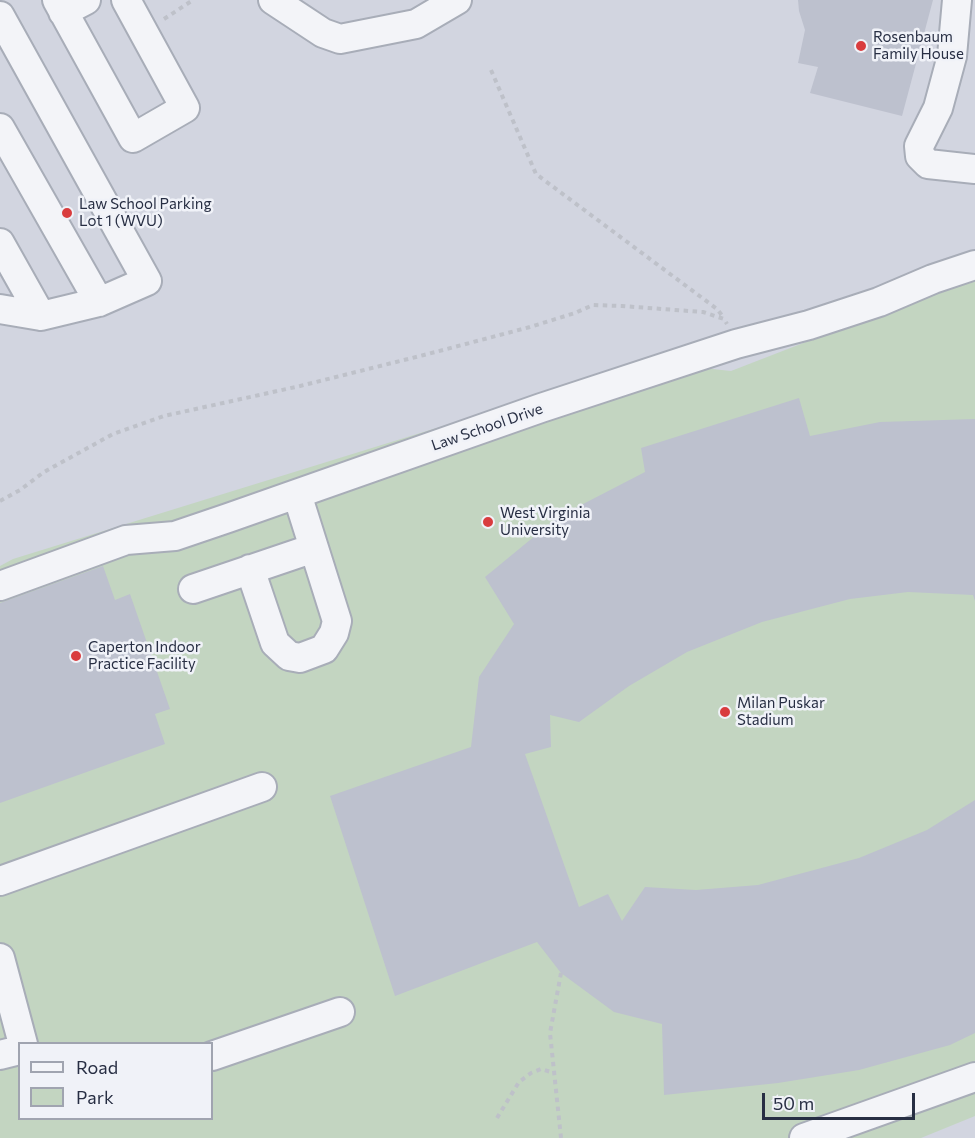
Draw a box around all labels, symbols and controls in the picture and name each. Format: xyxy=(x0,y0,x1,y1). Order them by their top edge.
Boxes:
place label: Rosenbaum Family House xyxy=(873,28,964,63)
marker: Rosenbaum Family House xyxy=(854,39,868,53)
place label: Law School Parking Lot 1 (WVU) xyxy=(79,195,212,230)
marker: Law School Parking Lot 1 (WVU) xyxy=(60,206,74,220)
street label: Law School Drive xyxy=(429,399,545,455)
place label: West Virginia University xyxy=(500,504,590,539)
marker: West Virginia University xyxy=(481,515,495,529)
place label: Caperton Indoor Practice Facility xyxy=(88,638,201,673)
marker: Caperton Indoor Practice Facility xyxy=(69,649,83,663)
place label: Milan Puskar Stadium xyxy=(737,694,825,729)
marker: Milan Puskar Stadium xyxy=(718,705,732,719)
legend xyxy=(18,1042,213,1120)
text: Road xyxy=(76,1056,118,1078)
scale bar xyxy=(765,1081,918,1119)
text: Park xyxy=(76,1086,114,1108)
text: 50 m xyxy=(773,1092,814,1114)

